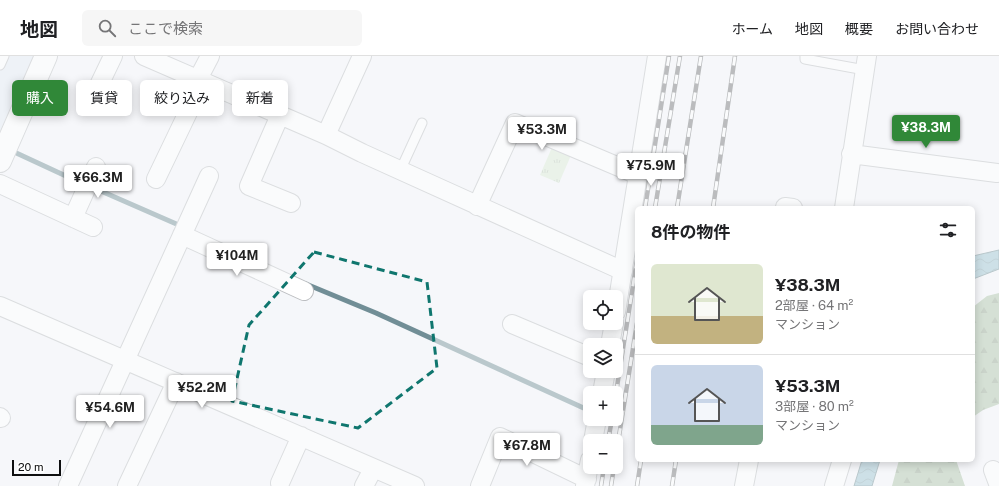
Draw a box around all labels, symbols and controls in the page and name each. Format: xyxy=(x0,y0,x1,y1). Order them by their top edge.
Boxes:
search box xyxy=(82,10,362,46)
icon: search xyxy=(96,17,118,39)
text: 地図 xyxy=(20,18,58,40)
text: ここで検索 xyxy=(128,20,203,37)
text: ホーム xyxy=(731,21,773,37)
text: 地図 xyxy=(795,21,823,37)
text: 概要 xyxy=(845,21,873,37)
text: お問い合わせ xyxy=(895,21,979,37)
chip: 購入 xyxy=(12,80,68,116)
chip: 賃貸 xyxy=(76,80,132,116)
chip: 絞り込み xyxy=(140,80,224,116)
chip: 新着 xyxy=(232,80,288,116)
pin: ¥38.3M xyxy=(893,115,959,149)
pin: ¥53.3M xyxy=(509,117,575,151)
text: ¥38.3M xyxy=(901,120,951,135)
text: ¥53.3M xyxy=(517,122,567,137)
pin: ¥75.9M xyxy=(618,153,684,187)
text: ¥75.9M xyxy=(626,158,676,173)
pin: ¥66.3M xyxy=(65,165,131,199)
text: ¥66.3M xyxy=(73,170,123,185)
icon: filters xyxy=(937,219,959,241)
text: 8件の物件 xyxy=(651,222,730,242)
pin: ¥104M xyxy=(209,243,265,277)
text: ¥104M xyxy=(216,248,258,263)
text: ¥38.3M xyxy=(775,275,840,295)
icon: home xyxy=(683,280,731,328)
map controls xyxy=(583,290,623,474)
button: locate xyxy=(583,290,623,330)
text: 2部屋 · 64 m² xyxy=(775,298,853,313)
text: マンション xyxy=(775,317,840,332)
button: layers xyxy=(583,338,623,378)
pin: ¥52.2M xyxy=(169,375,235,409)
text: ¥53.3M xyxy=(775,376,840,396)
text: ¥52.2M xyxy=(177,380,227,395)
icon: home xyxy=(683,381,731,429)
button: + xyxy=(583,386,623,426)
pin: ¥54.6M xyxy=(77,395,143,429)
text: 3部屋 · 80 m² xyxy=(775,399,854,414)
text: ¥54.6M xyxy=(85,400,135,415)
text: マンション xyxy=(775,418,840,433)
pin: ¥67.8M xyxy=(494,433,560,467)
button: − xyxy=(583,434,623,474)
text: ¥67.8M xyxy=(503,438,551,453)
scale bar xyxy=(12,458,61,477)
text: 20 m xyxy=(18,461,43,473)

